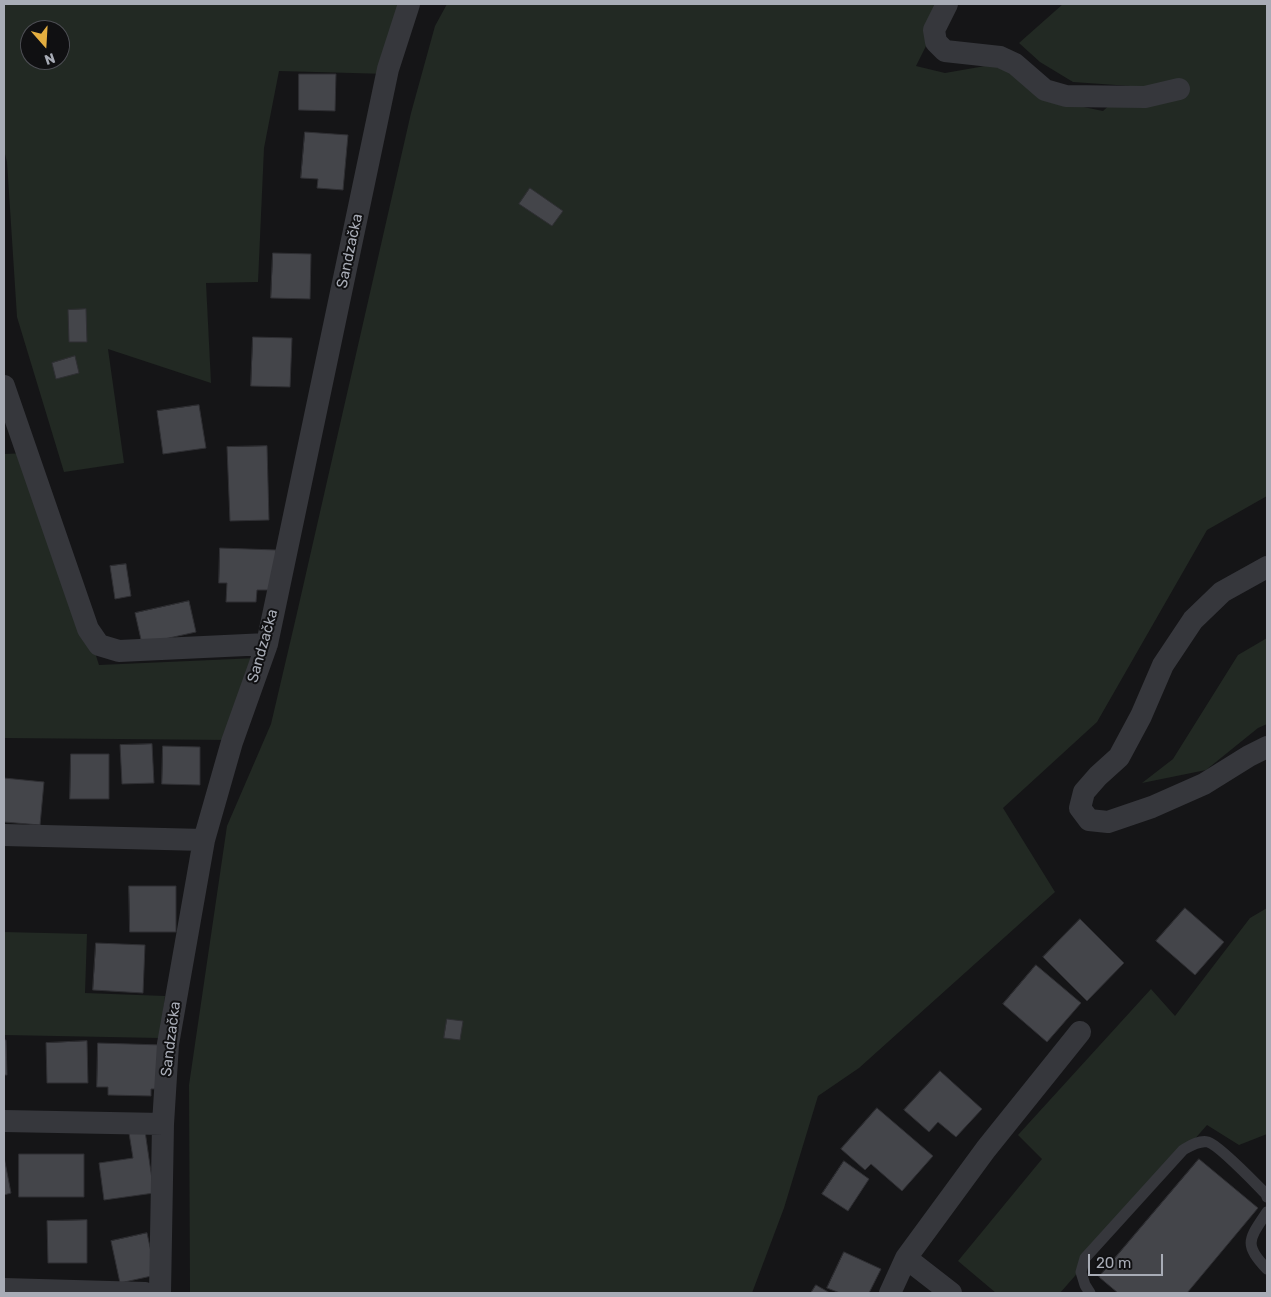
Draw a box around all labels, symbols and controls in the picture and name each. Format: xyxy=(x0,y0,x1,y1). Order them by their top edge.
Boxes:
north arrow xyxy=(20,20,70,70)
text: N xyxy=(42,49,57,68)
street label: Sandzačka xyxy=(333,212,367,290)
street label: Sandzačka xyxy=(244,607,282,685)
street label: Sandzačka xyxy=(157,1000,185,1078)
scale bar xyxy=(1091,1244,1166,1276)
text: 20 m xyxy=(1096,1254,1131,1272)

